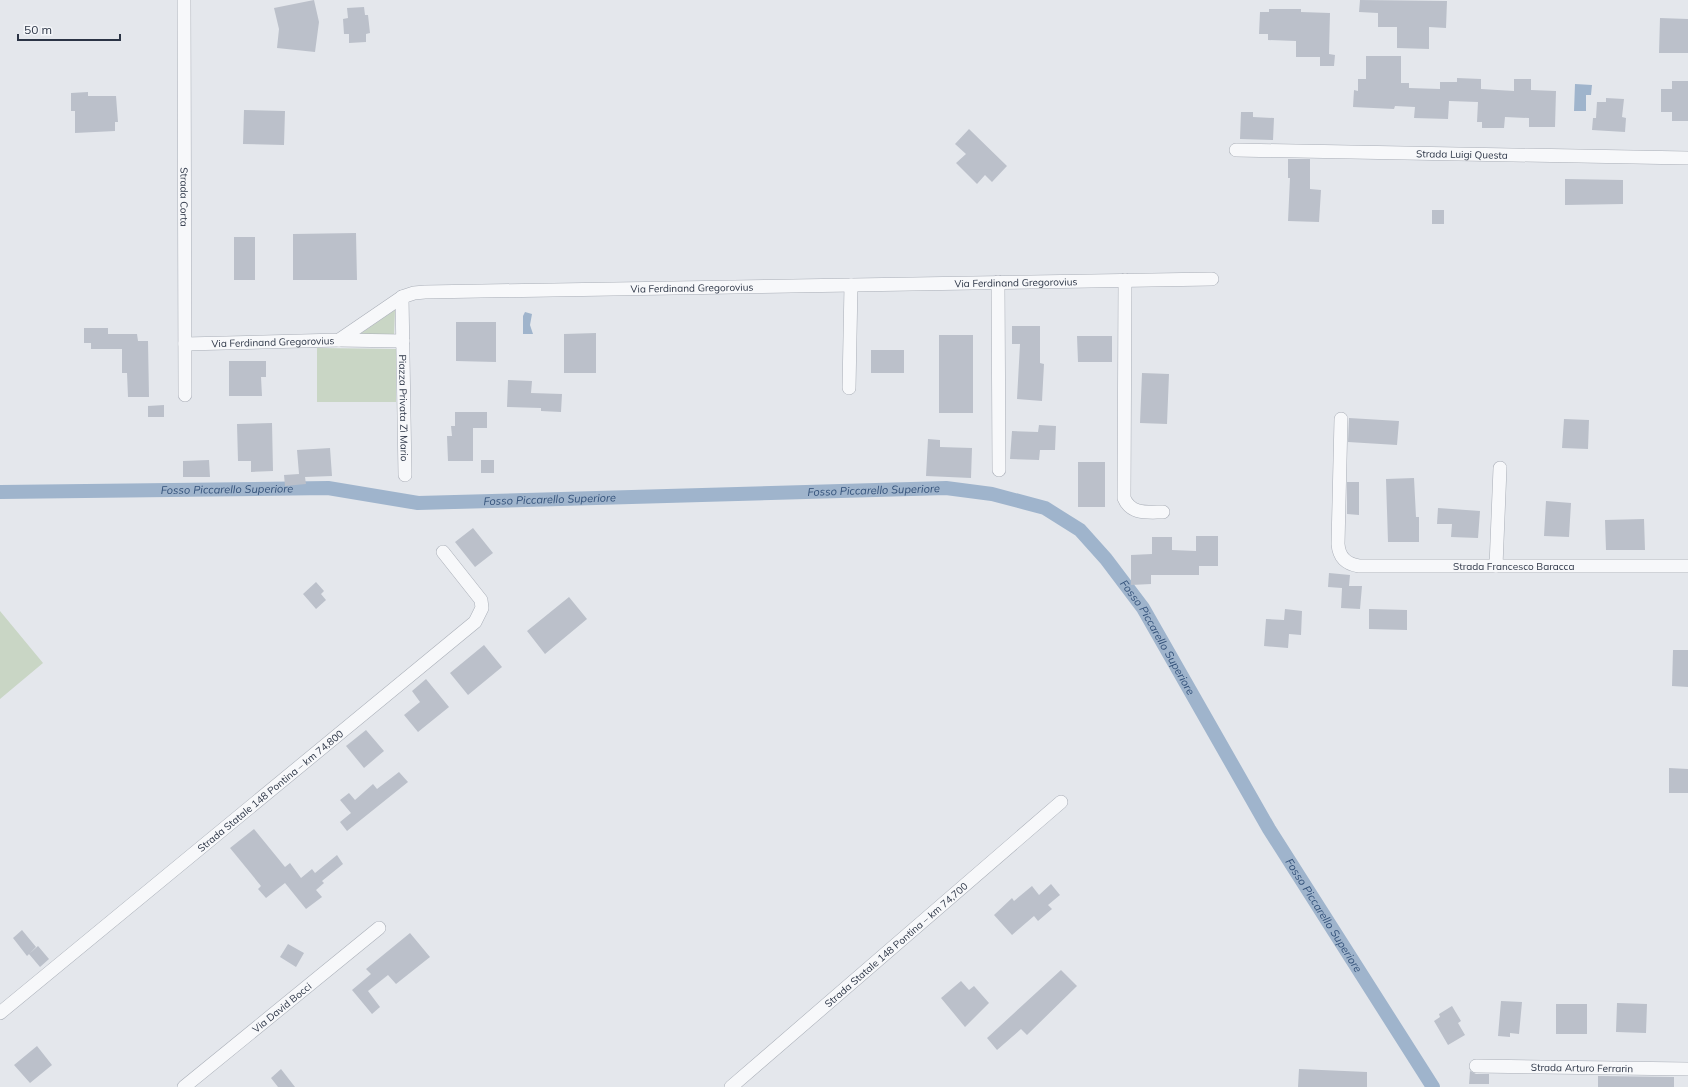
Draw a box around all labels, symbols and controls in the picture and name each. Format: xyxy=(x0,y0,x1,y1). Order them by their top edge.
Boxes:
scale bar xyxy=(18,16,120,42)
text: 50 m xyxy=(24,22,52,37)
street label: Strada Luigi Questa xyxy=(1416,147,1508,161)
street label: Strada Corta xyxy=(178,167,191,227)
street label: Via Ferdinand Gregorovius xyxy=(954,275,1078,290)
street label: Via Ferdinand Gregorovius xyxy=(630,280,754,295)
street label: Via Ferdinand Gregorovius xyxy=(211,334,335,350)
street label: Piazza Privata Zì Mario xyxy=(396,354,411,462)
water label: Fosso Piccarello Superiore xyxy=(161,481,293,497)
water label: Fosso Piccarello Superiore xyxy=(807,481,940,499)
water label: Fosso Piccarello Superiore xyxy=(483,490,616,508)
street label: Strada Francesco Baracca xyxy=(1453,560,1575,573)
water label: Fosso Piccarello Superiore xyxy=(1117,577,1198,697)
street label: Strada Statale 148 Pontina – km 74,800 xyxy=(195,727,346,854)
water label: Fosso Piccarello Superiore xyxy=(1282,856,1365,975)
street label: Strada Statale 148 Pontina – km 74,700 xyxy=(822,879,970,1010)
street label: Via David Bocci xyxy=(249,979,314,1035)
street label: Strada Arturo Ferrarin xyxy=(1531,1060,1633,1075)

